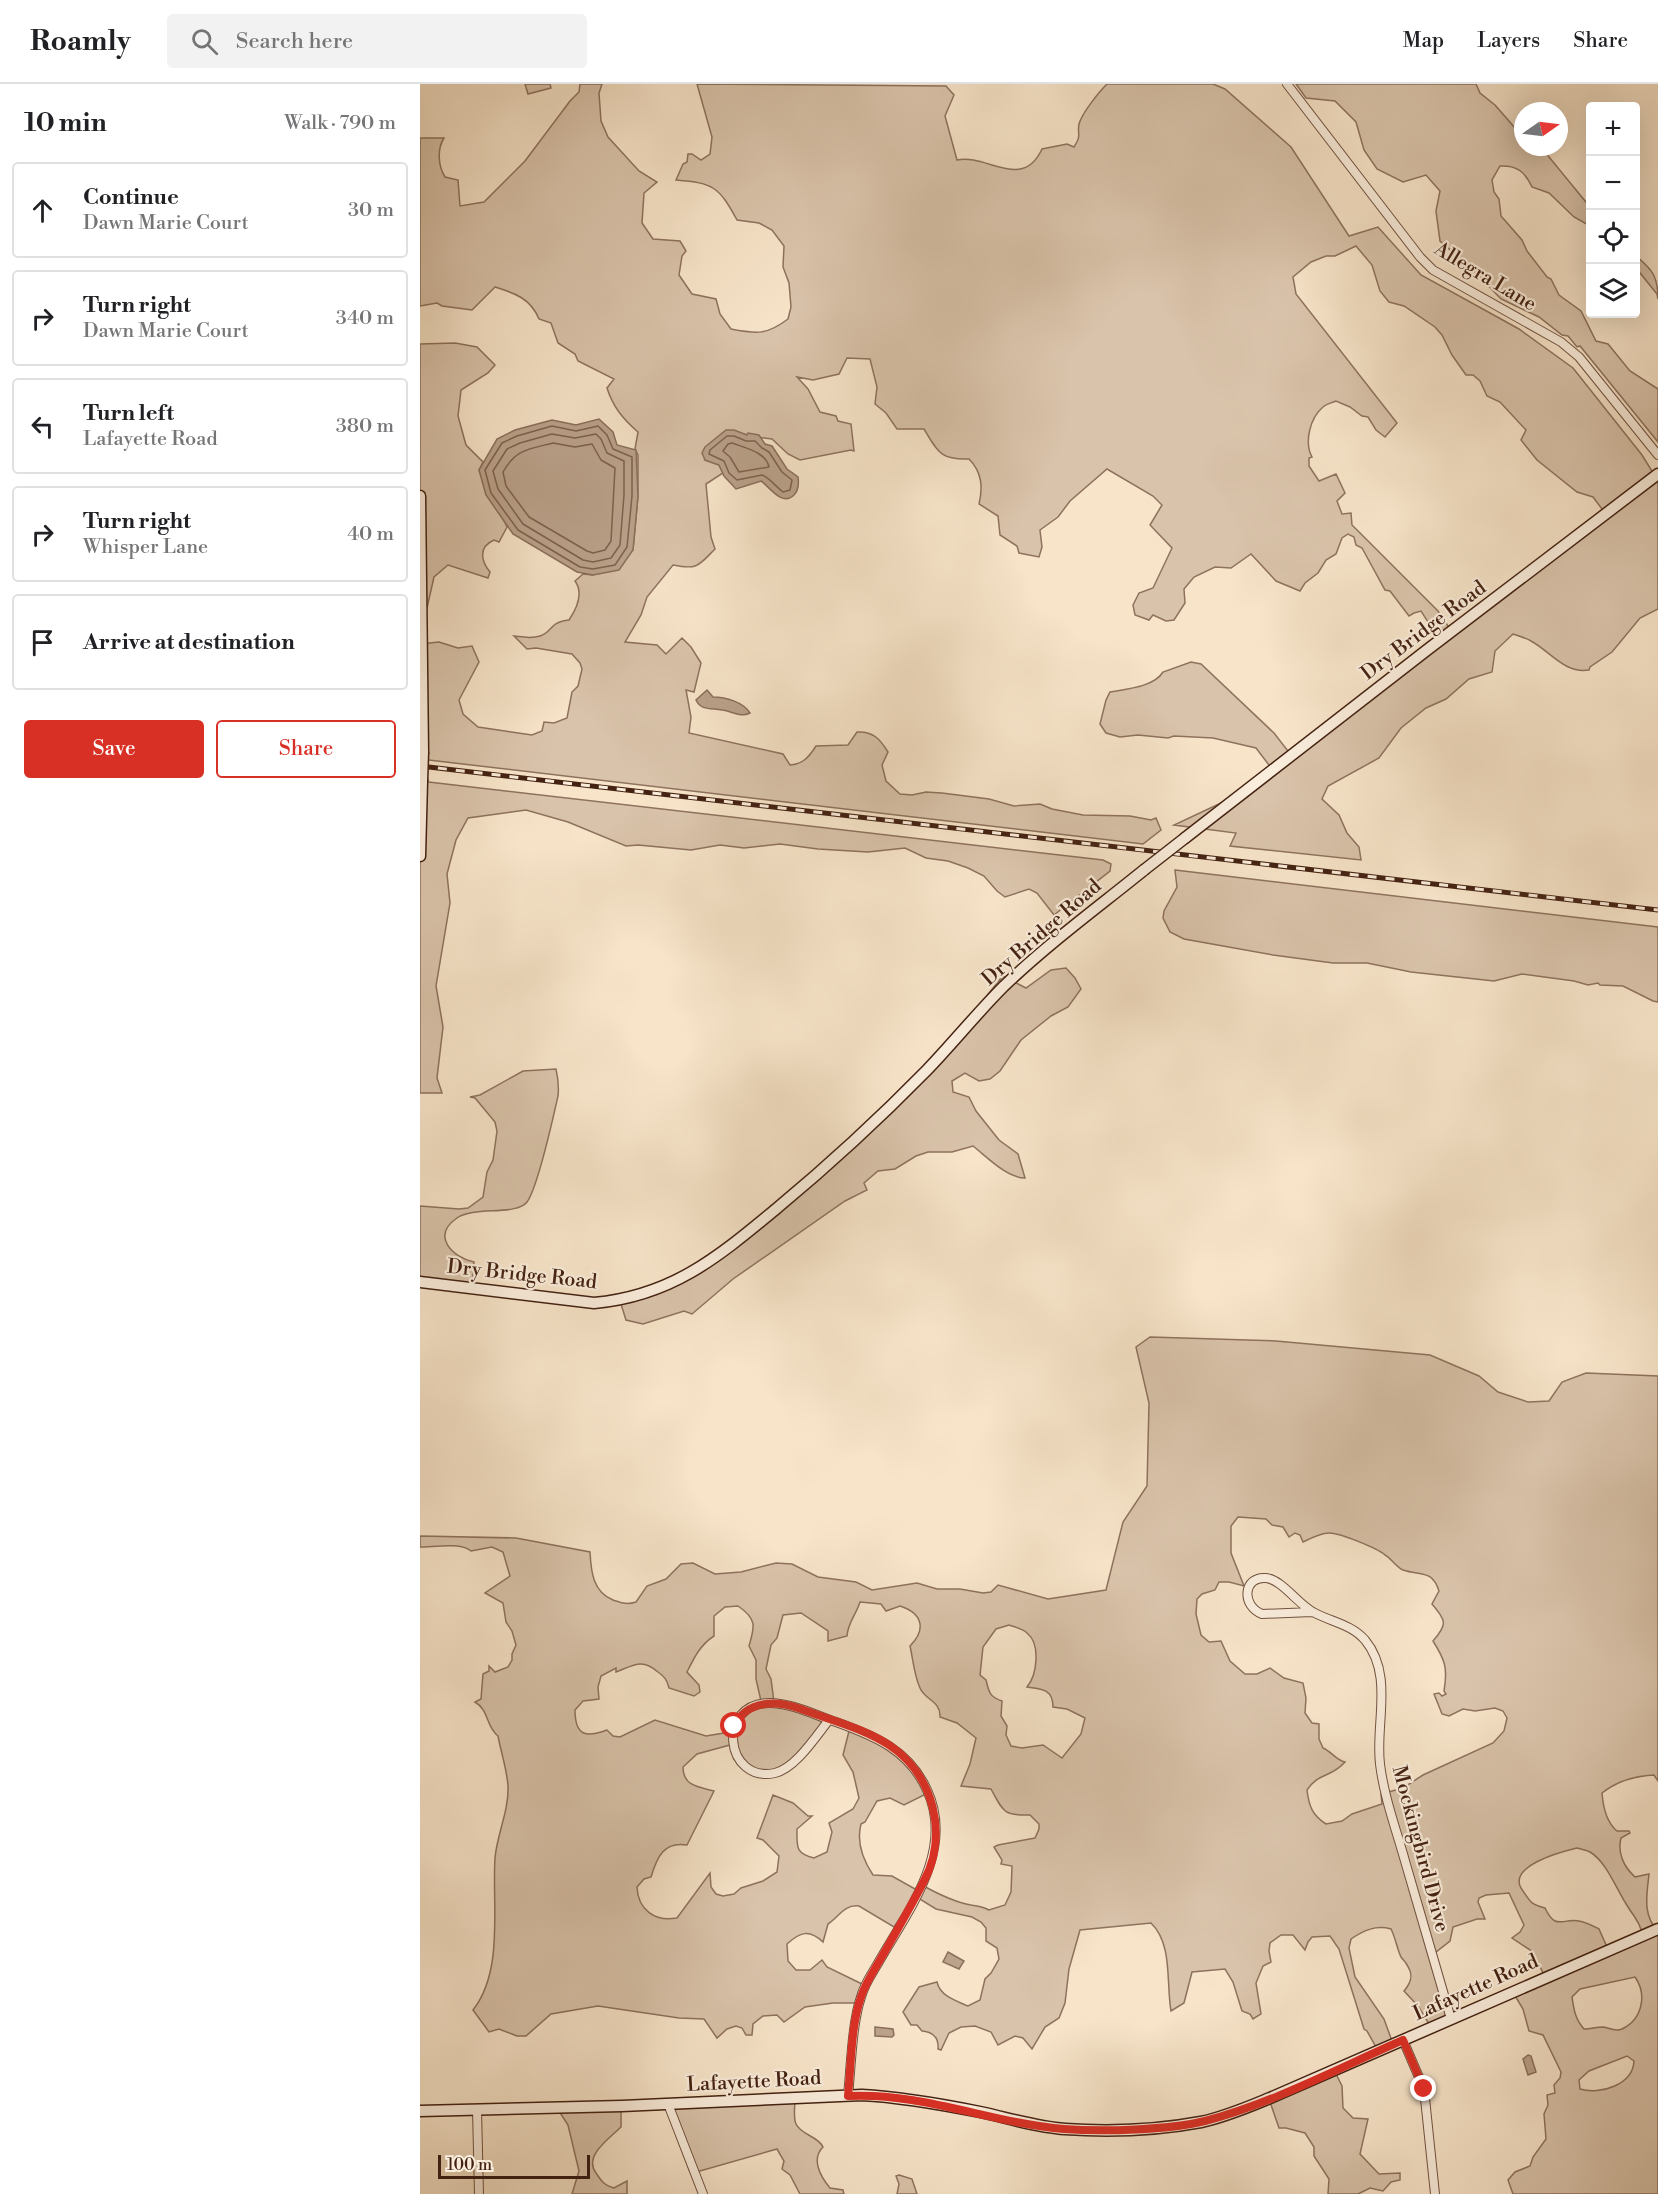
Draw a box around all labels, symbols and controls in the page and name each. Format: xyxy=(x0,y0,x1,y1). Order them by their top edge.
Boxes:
search box xyxy=(167,14,587,68)
text: Roamly xyxy=(30,24,131,59)
icon: search xyxy=(188,25,221,58)
text: Search here xyxy=(236,28,353,55)
text: Map xyxy=(1403,28,1444,54)
text: Layers xyxy=(1477,28,1540,54)
text: Share xyxy=(1573,28,1628,54)
north arrow xyxy=(1514,102,1568,156)
map controls xyxy=(1586,102,1640,318)
button: + xyxy=(1586,102,1640,156)
text: 10 min xyxy=(24,107,107,139)
text: Walk · 790 m xyxy=(284,111,396,136)
button: − xyxy=(1586,156,1640,210)
text: Continue xyxy=(83,184,179,211)
icon: ahead xyxy=(26,194,59,227)
text: 30 m xyxy=(348,198,394,223)
button: locate xyxy=(1586,210,1640,264)
text: Dawn Marie Court xyxy=(83,211,249,236)
street label: Allegra Lane xyxy=(1429,236,1541,317)
button: layers xyxy=(1586,264,1640,318)
text: Turn right xyxy=(83,292,191,319)
icon: right xyxy=(26,302,59,335)
text: 340 m xyxy=(336,306,394,331)
text: Dawn Marie Court xyxy=(83,319,249,344)
text: Turn left xyxy=(83,400,174,427)
icon: left xyxy=(26,410,59,443)
text: 380 m xyxy=(336,414,394,439)
text: Lafayette Road xyxy=(83,427,218,452)
text: Turn right xyxy=(83,508,191,535)
icon: right xyxy=(26,518,59,551)
text: 40 m xyxy=(347,522,394,547)
text: Whisper Lane xyxy=(83,535,208,560)
street label: Dry Bridge Road xyxy=(1356,575,1492,686)
icon: arrive xyxy=(26,626,59,659)
text: Arrive at destination xyxy=(83,629,295,656)
button: Save xyxy=(24,720,204,778)
button: Share xyxy=(216,720,396,778)
street label: Dry Bridge Road xyxy=(977,874,1107,992)
street label: Dry Bridge Road xyxy=(446,1255,599,1295)
route start xyxy=(720,1712,746,1738)
street label: Mockingbird Drive xyxy=(1386,1763,1454,1935)
street label: Lafayette Road xyxy=(1409,1949,1543,2027)
street label: Lafayette Road xyxy=(686,2066,823,2098)
route end xyxy=(1410,2075,1436,2101)
scale bar xyxy=(438,2152,590,2180)
text: 100 m xyxy=(447,2155,492,2175)

